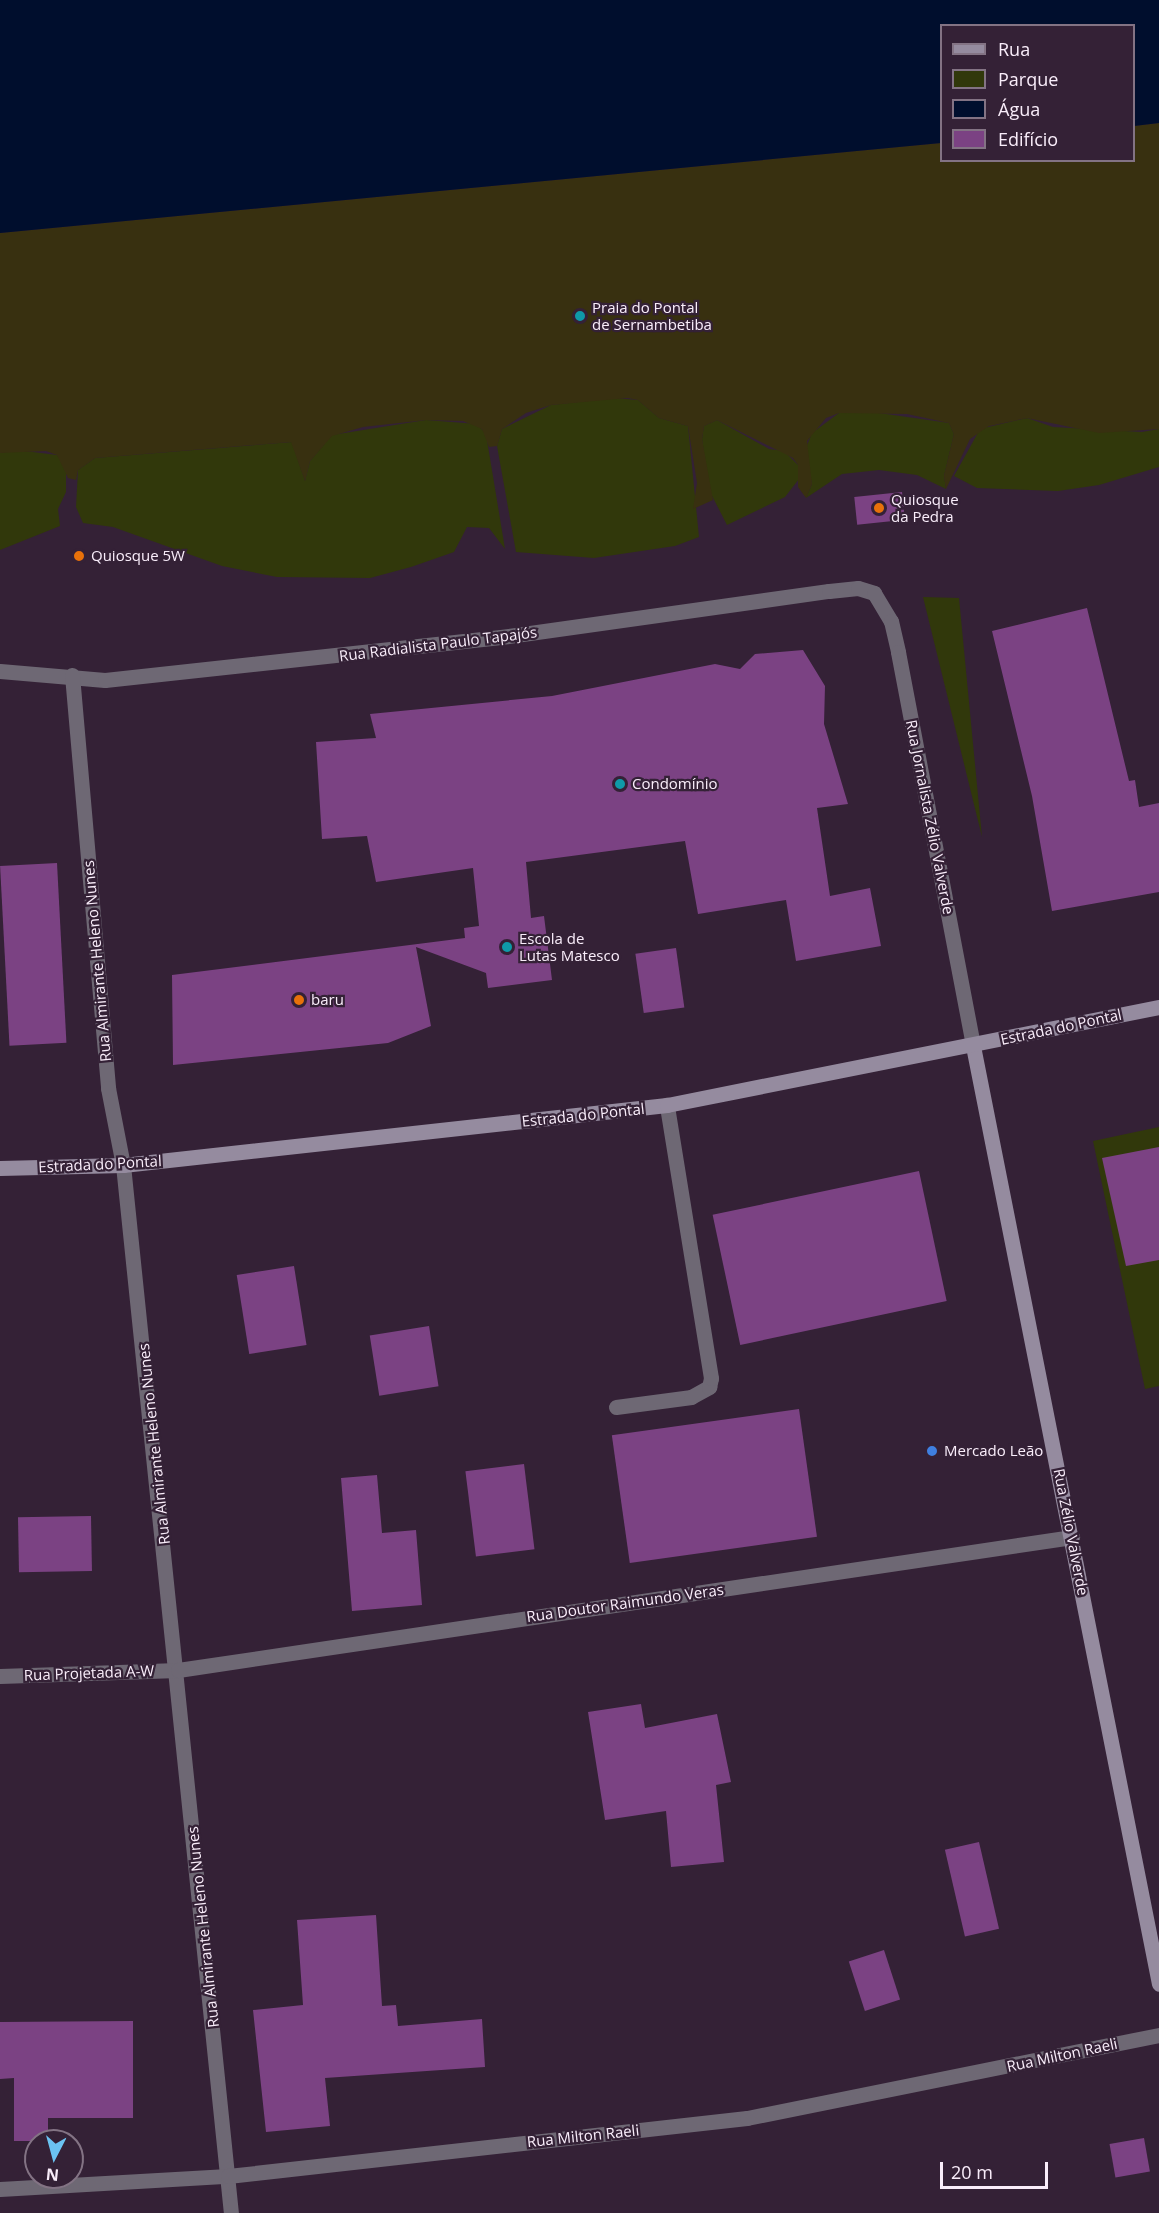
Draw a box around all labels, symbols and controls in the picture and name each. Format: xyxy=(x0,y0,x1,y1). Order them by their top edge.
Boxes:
legend xyxy=(940,24,1135,162)
text: Rua xyxy=(998,37,1030,61)
text: Parque xyxy=(998,67,1058,91)
text: Água xyxy=(998,97,1040,121)
text: Edifício xyxy=(998,127,1058,151)
place label: Praia do Pontal de Sernambetiba xyxy=(592,298,712,333)
marker: Praia do Pontal de Sernambetiba xyxy=(573,309,587,323)
place label: Quiosque da Pedra xyxy=(891,490,959,525)
marker: Quiosque da Pedra xyxy=(872,501,886,515)
place label: Quiosque 5W xyxy=(91,547,185,565)
marker: Quiosque 5W xyxy=(72,549,86,563)
street label: Rua Radialista Paulo Tapajós xyxy=(338,623,538,665)
street label: Rua Jornalista Zélio Valverde xyxy=(902,718,958,916)
place label: Condomínio xyxy=(632,775,718,793)
marker: Condomínio xyxy=(613,777,627,791)
street label: Rua Almirante Heleno Nunes xyxy=(79,860,115,1062)
place label: Escola de Lutas Matesco xyxy=(519,929,620,964)
marker: Escola de Lutas Matesco xyxy=(500,940,514,954)
place label: baru xyxy=(311,991,344,1009)
marker: baru xyxy=(292,993,306,1007)
street label: Estrada do Pontal xyxy=(999,1005,1123,1049)
street label: Estrada do Pontal xyxy=(521,1100,645,1130)
street label: Estrada do Pontal xyxy=(38,1152,162,1176)
street label: Rua Almirante Heleno Nunes xyxy=(134,1343,174,1545)
place label: Mercado Leão xyxy=(944,1442,1043,1460)
marker: Mercado Leão xyxy=(925,1444,939,1458)
street label: Rua Zélio Valverde xyxy=(1050,1467,1092,1597)
street label: Rua Doutor Raimundo Veras xyxy=(525,1580,725,1626)
street label: Rua Projetada A-W xyxy=(24,1662,154,1684)
street label: Rua Almirante Heleno Nunes xyxy=(183,1826,223,2028)
street label: Rua Milton Raeli xyxy=(1005,2034,1119,2076)
street label: Rua Milton Raeli xyxy=(526,2121,640,2151)
north arrow xyxy=(24,2129,84,2189)
scale bar xyxy=(943,2150,1051,2188)
text: 20 m xyxy=(951,2160,993,2184)
text: N xyxy=(45,2163,60,2187)

